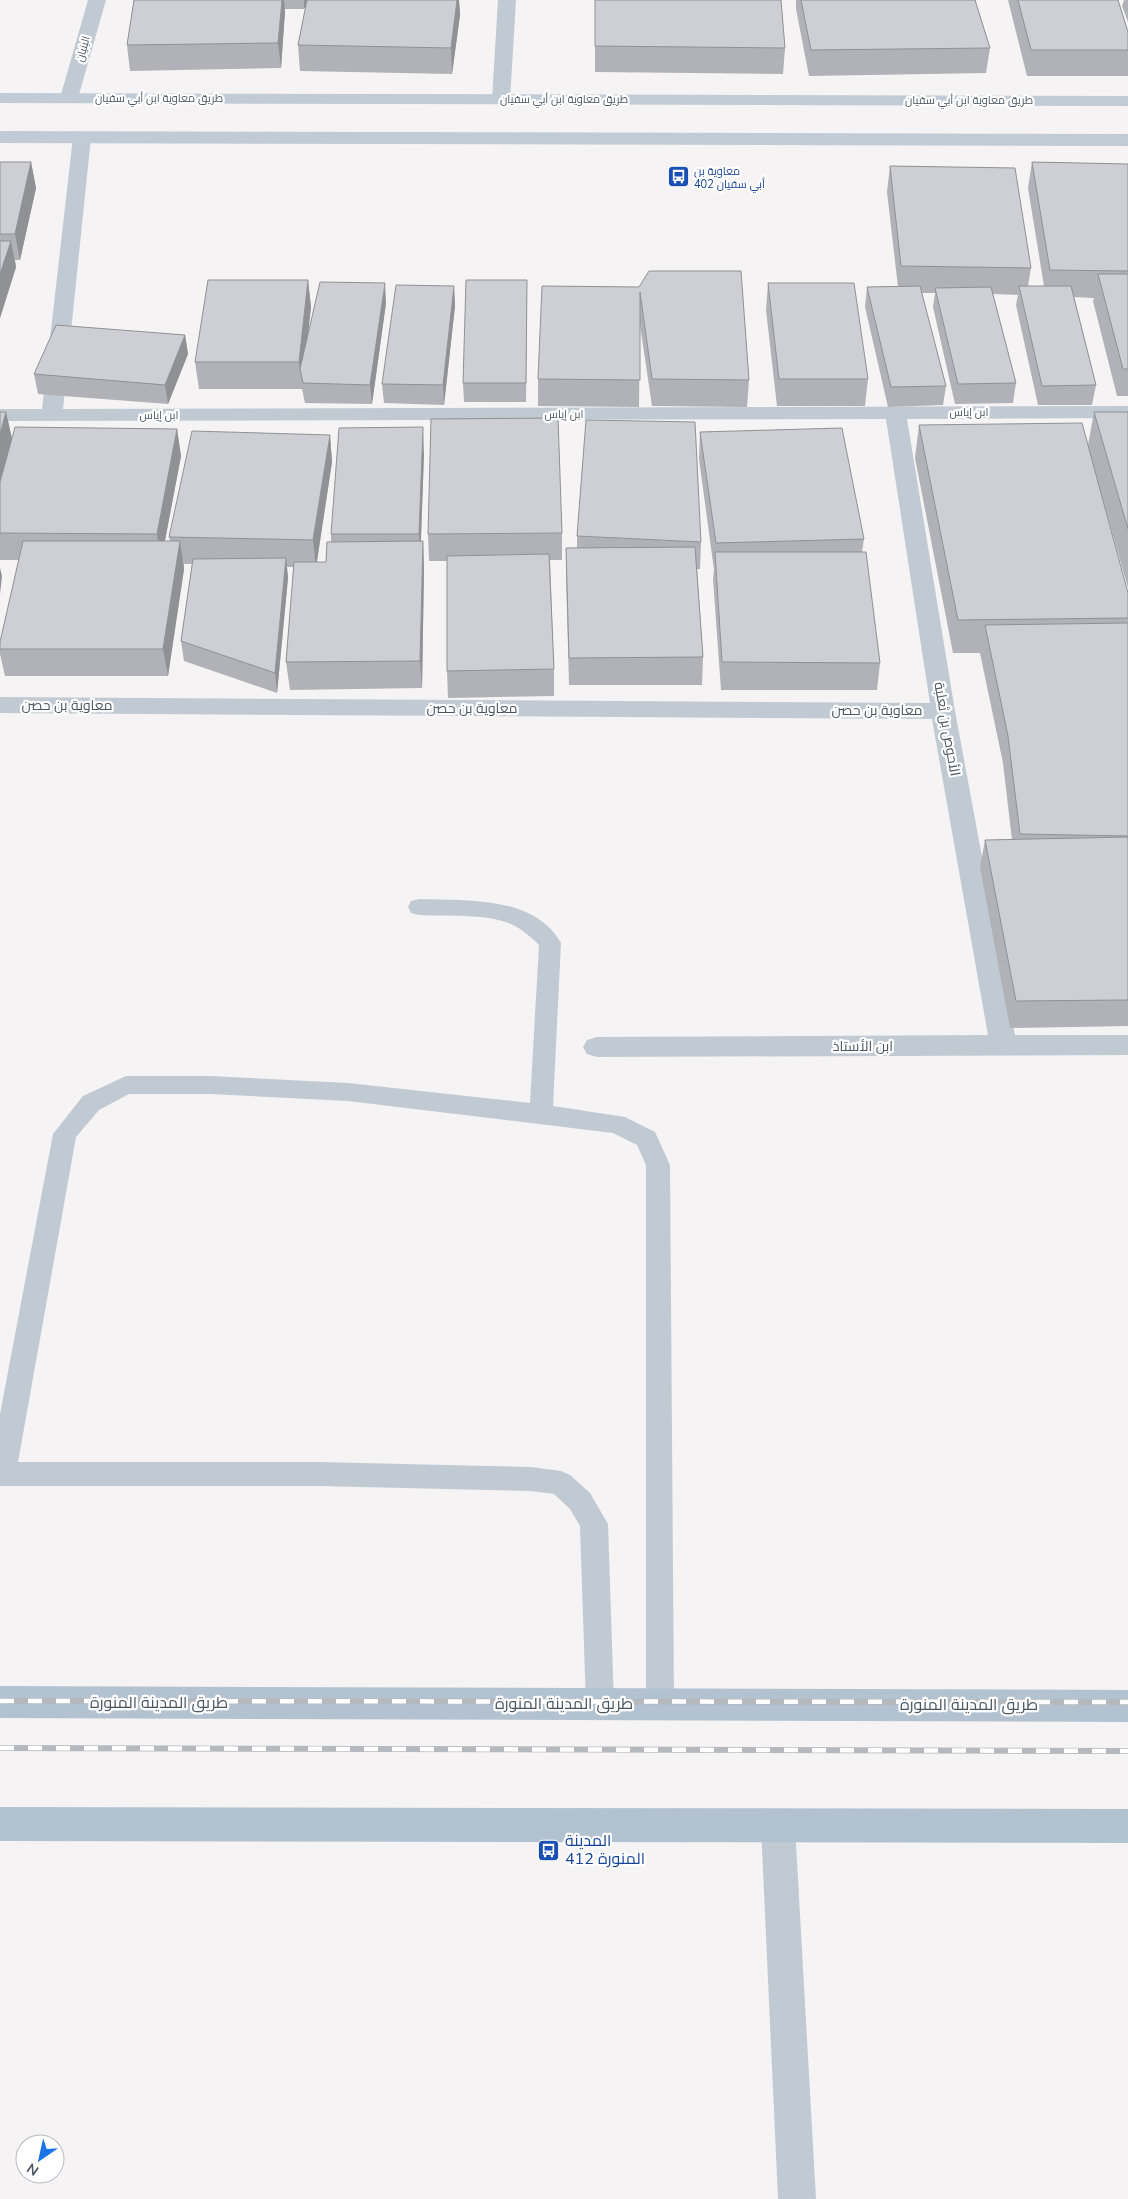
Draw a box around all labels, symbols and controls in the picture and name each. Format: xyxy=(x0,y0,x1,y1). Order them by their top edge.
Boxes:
street label: البنيان xyxy=(72,34,94,64)
street label: طريق معاوية ابن أبي سفيان xyxy=(95,91,223,107)
street label: طريق معاوية ابن أبي سفيان xyxy=(500,92,628,108)
street label: طريق معاوية ابن أبي سفيان xyxy=(905,93,1033,109)
place label: معاوية بن أبي سفيان 402 xyxy=(694,164,765,193)
bus stop icon: معاوية بن أبي سفيان 402 xyxy=(666,165,690,189)
street label: ابن إياس xyxy=(950,405,988,420)
street label: ابن إياس xyxy=(545,407,583,422)
street label: ابن إياس xyxy=(140,408,178,423)
street label: الأحوص بن ثعلبة xyxy=(929,680,965,778)
street label: معاوية بن حصن xyxy=(21,696,113,715)
street label: معاوية بن حصن xyxy=(426,699,518,718)
street label: معاوية بن حصن xyxy=(831,701,923,720)
street label: ابن الأستاذ xyxy=(833,1037,893,1056)
street label: طريق المدينة المنورة xyxy=(90,1692,228,1714)
street label: طريق المدينة المنورة xyxy=(495,1693,633,1715)
street label: طريق المدينة المنورة xyxy=(900,1694,1038,1716)
place label: المدينة المنورة 412 xyxy=(565,1830,645,1870)
bus stop icon: المدينة المنورة 412 xyxy=(537,1838,561,1862)
north arrow xyxy=(15,2134,65,2184)
text: N xyxy=(23,2159,43,2180)

